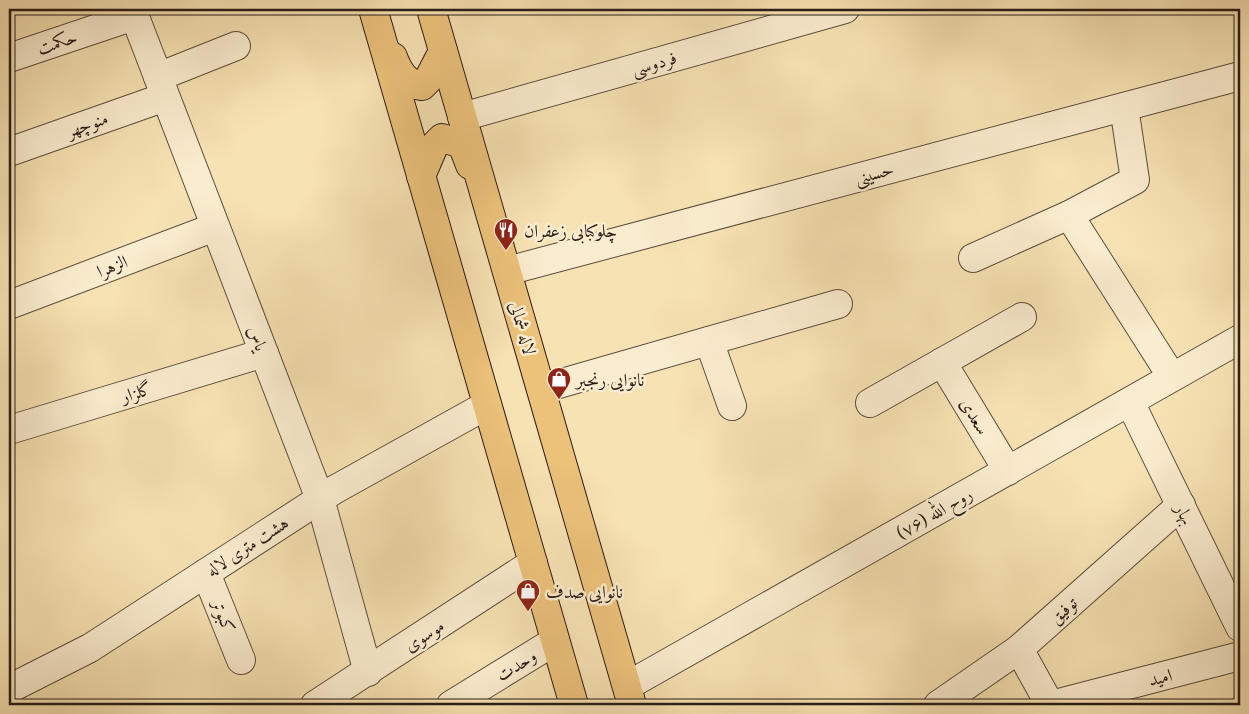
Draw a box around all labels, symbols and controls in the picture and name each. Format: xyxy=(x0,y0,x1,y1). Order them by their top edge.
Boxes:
street label: حکمت xyxy=(33,23,81,61)
street label: فردوسی xyxy=(628,44,680,82)
street label: منوچهر xyxy=(60,104,112,145)
street label: حسینی xyxy=(851,155,897,191)
restaurant icon: چلوکبابی زعفران xyxy=(493,217,519,251)
place label: چلوکبابی زعفران xyxy=(524,217,617,244)
street label: الزهرا xyxy=(93,248,132,284)
street label: لاله شمالی xyxy=(502,298,544,358)
street label: یاس xyxy=(241,321,276,356)
shop icon: نانوایی رنجبر xyxy=(546,366,572,400)
place label: نانوایی رنجبر xyxy=(574,366,645,393)
street label: گلزار xyxy=(115,375,155,410)
street label: سعدی xyxy=(953,392,997,440)
street label: روح الله (۷۶) xyxy=(891,480,979,548)
street label: بهار xyxy=(1167,497,1202,529)
street label: هشت متری لاله xyxy=(200,509,294,583)
shop icon: نانوایی صدف xyxy=(515,578,541,612)
place label: نانوایی صدف xyxy=(546,578,623,605)
street label: توفیق xyxy=(1043,589,1084,630)
street label: کبوتر xyxy=(205,594,243,636)
street label: موسوی xyxy=(398,612,450,658)
street label: وحدت xyxy=(491,642,541,688)
street label: امید xyxy=(1145,661,1175,693)

